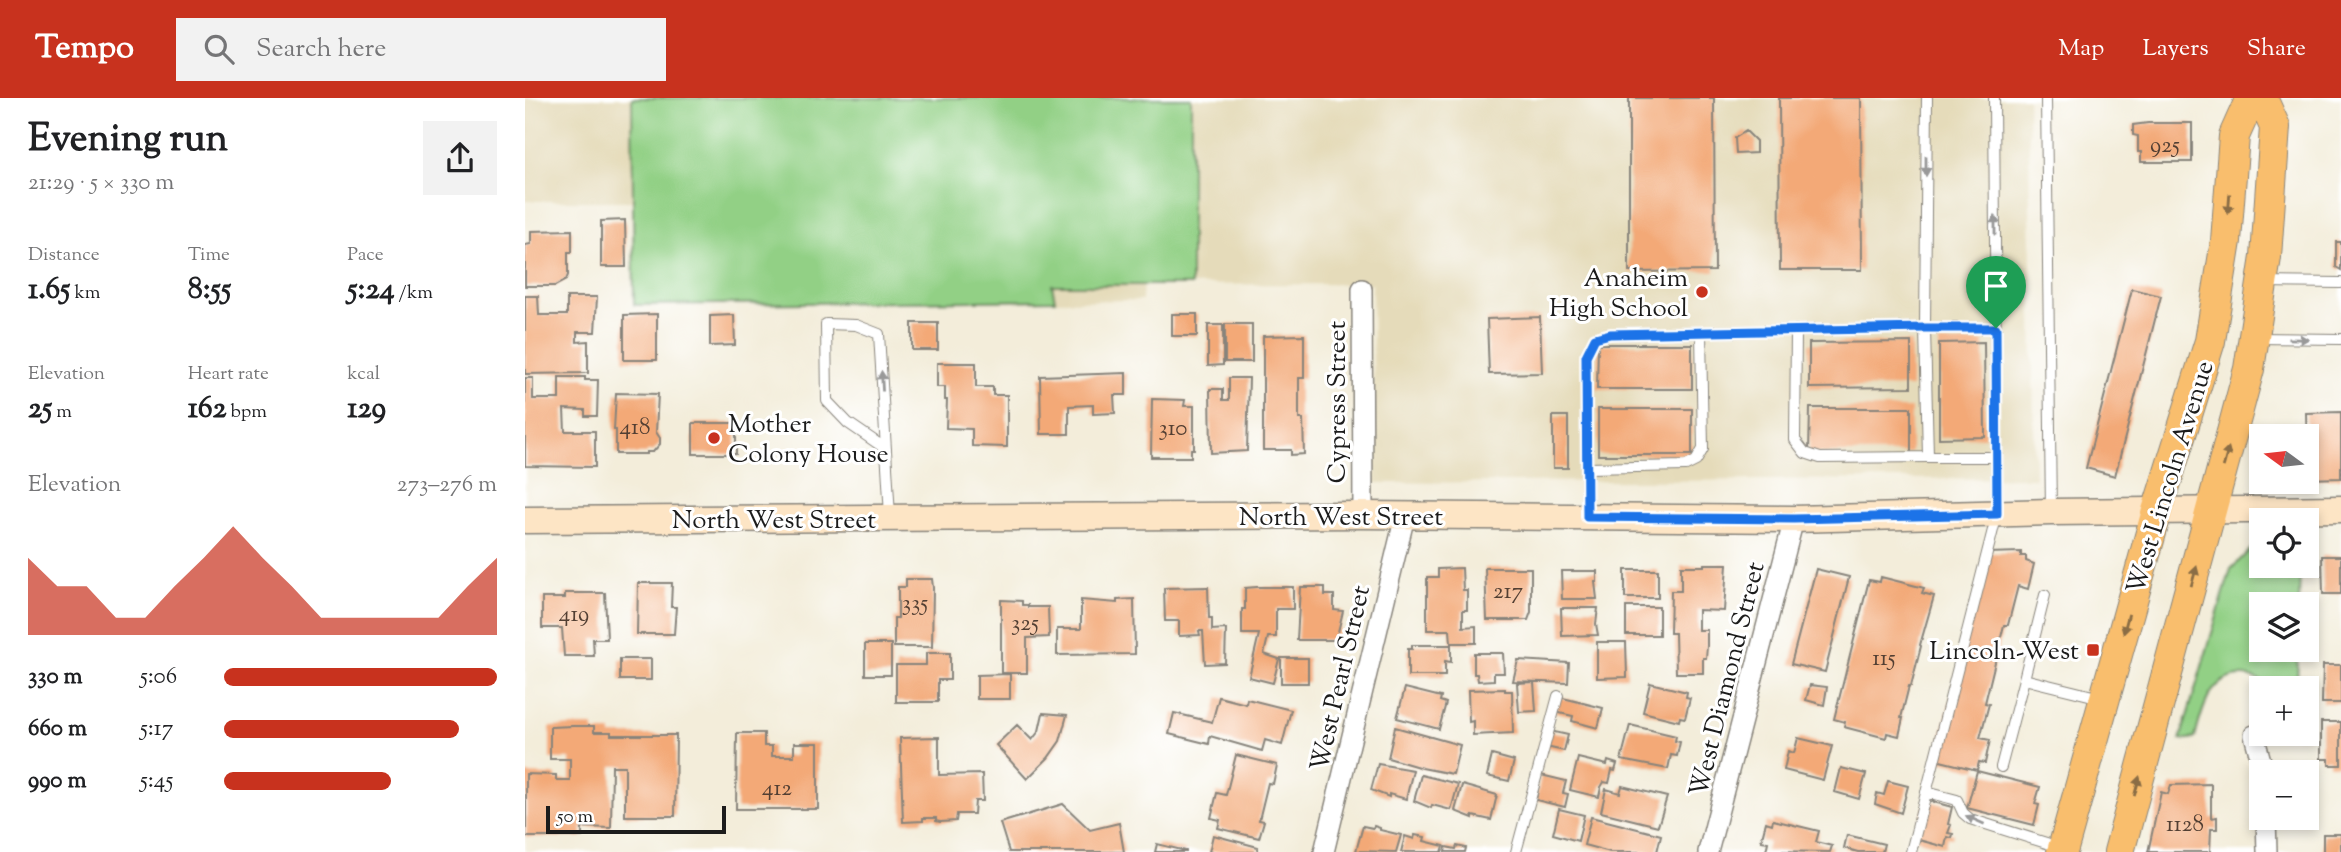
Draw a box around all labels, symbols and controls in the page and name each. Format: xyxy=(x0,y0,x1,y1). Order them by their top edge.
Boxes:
search box xyxy=(176,18,666,81)
text: Tempo xyxy=(35,25,134,73)
icon: search xyxy=(200,30,238,68)
text: Search here xyxy=(256,31,386,68)
text: Map xyxy=(2058,32,2104,66)
text: Layers xyxy=(2142,32,2209,66)
text: Share xyxy=(2247,32,2306,66)
text: Evening run xyxy=(28,114,228,168)
button: share xyxy=(423,121,497,195)
house number: 925 xyxy=(2150,130,2180,163)
one-way arrow xyxy=(1920,155,1932,177)
text: 21:29 · 5 × 330 m xyxy=(28,167,174,200)
one-way arrow xyxy=(2223,193,2234,215)
one-way arrow xyxy=(1989,214,2001,236)
text: Distance xyxy=(28,242,100,269)
text: Time xyxy=(188,242,230,269)
text: Pace xyxy=(347,242,384,269)
pin xyxy=(1966,256,2026,328)
place label: Anaheim High School xyxy=(1549,261,1688,328)
icon: arrive xyxy=(1977,267,2015,305)
text: 1.65 xyxy=(28,269,70,312)
text: 8:55 xyxy=(188,269,231,312)
text: 5:24 xyxy=(347,269,395,312)
text: km xyxy=(70,280,100,307)
text: /km xyxy=(395,280,433,307)
marker: Anaheim High School xyxy=(1694,284,1710,300)
street label: Cypress Street xyxy=(1320,320,1357,483)
one-way arrow xyxy=(2287,333,2309,345)
street label: West Lincoln Avenue xyxy=(2118,357,2224,599)
text: Elevation xyxy=(28,361,105,388)
text: Heart rate xyxy=(188,361,269,388)
text: kcal xyxy=(347,361,380,388)
one-way arrow xyxy=(876,370,887,392)
text: 25 xyxy=(28,388,52,431)
text: 162 xyxy=(188,388,227,431)
text: 129 xyxy=(347,388,386,431)
text: m xyxy=(52,399,72,426)
text: bpm xyxy=(227,399,267,426)
place label: Mother Colony House xyxy=(728,407,889,474)
house number: 418 xyxy=(620,412,650,445)
house number: 310 xyxy=(1158,413,1188,446)
north arrow xyxy=(2249,424,2319,494)
map controls xyxy=(2249,424,2319,830)
marker: Mother Colony House xyxy=(706,430,722,446)
one-way arrow xyxy=(2221,446,2232,468)
text: Elevation xyxy=(28,469,121,502)
text: 273–276 m xyxy=(397,469,497,502)
street label: North West Street xyxy=(1239,500,1443,537)
street label: North West Street xyxy=(672,503,876,540)
button: locate xyxy=(2249,508,2319,578)
street label: West Diamond Street xyxy=(1681,558,1776,801)
one-way arrow xyxy=(2189,565,2200,587)
house number: 217 xyxy=(1493,576,1524,609)
street label: West Pearl Street xyxy=(1302,582,1381,775)
house number: 335 xyxy=(902,588,928,621)
button: layers xyxy=(2249,592,2319,662)
house number: 419 xyxy=(559,599,589,632)
house number: 325 xyxy=(1011,608,1039,641)
one-way arrow xyxy=(2120,614,2130,635)
place label: Lincoln-West xyxy=(1929,634,2079,671)
marker: Lincoln-West xyxy=(2085,642,2101,658)
house number: 115 xyxy=(1872,643,1896,676)
text: 330 m xyxy=(28,661,82,694)
text: 5:06 xyxy=(140,661,177,694)
button: + xyxy=(2249,676,2319,746)
text: 660 m xyxy=(28,713,87,746)
text: 5:17 xyxy=(140,713,173,746)
button: − xyxy=(2249,760,2319,830)
text: 990 m xyxy=(28,765,86,798)
text: 5:45 xyxy=(140,765,173,798)
house number: 412 xyxy=(762,773,792,806)
one-way arrow xyxy=(2132,775,2142,796)
scale bar xyxy=(546,803,726,835)
text: 50 m xyxy=(557,804,593,831)
house number: 1128 xyxy=(2166,809,2204,842)
one-way arrow xyxy=(1965,814,1985,826)

